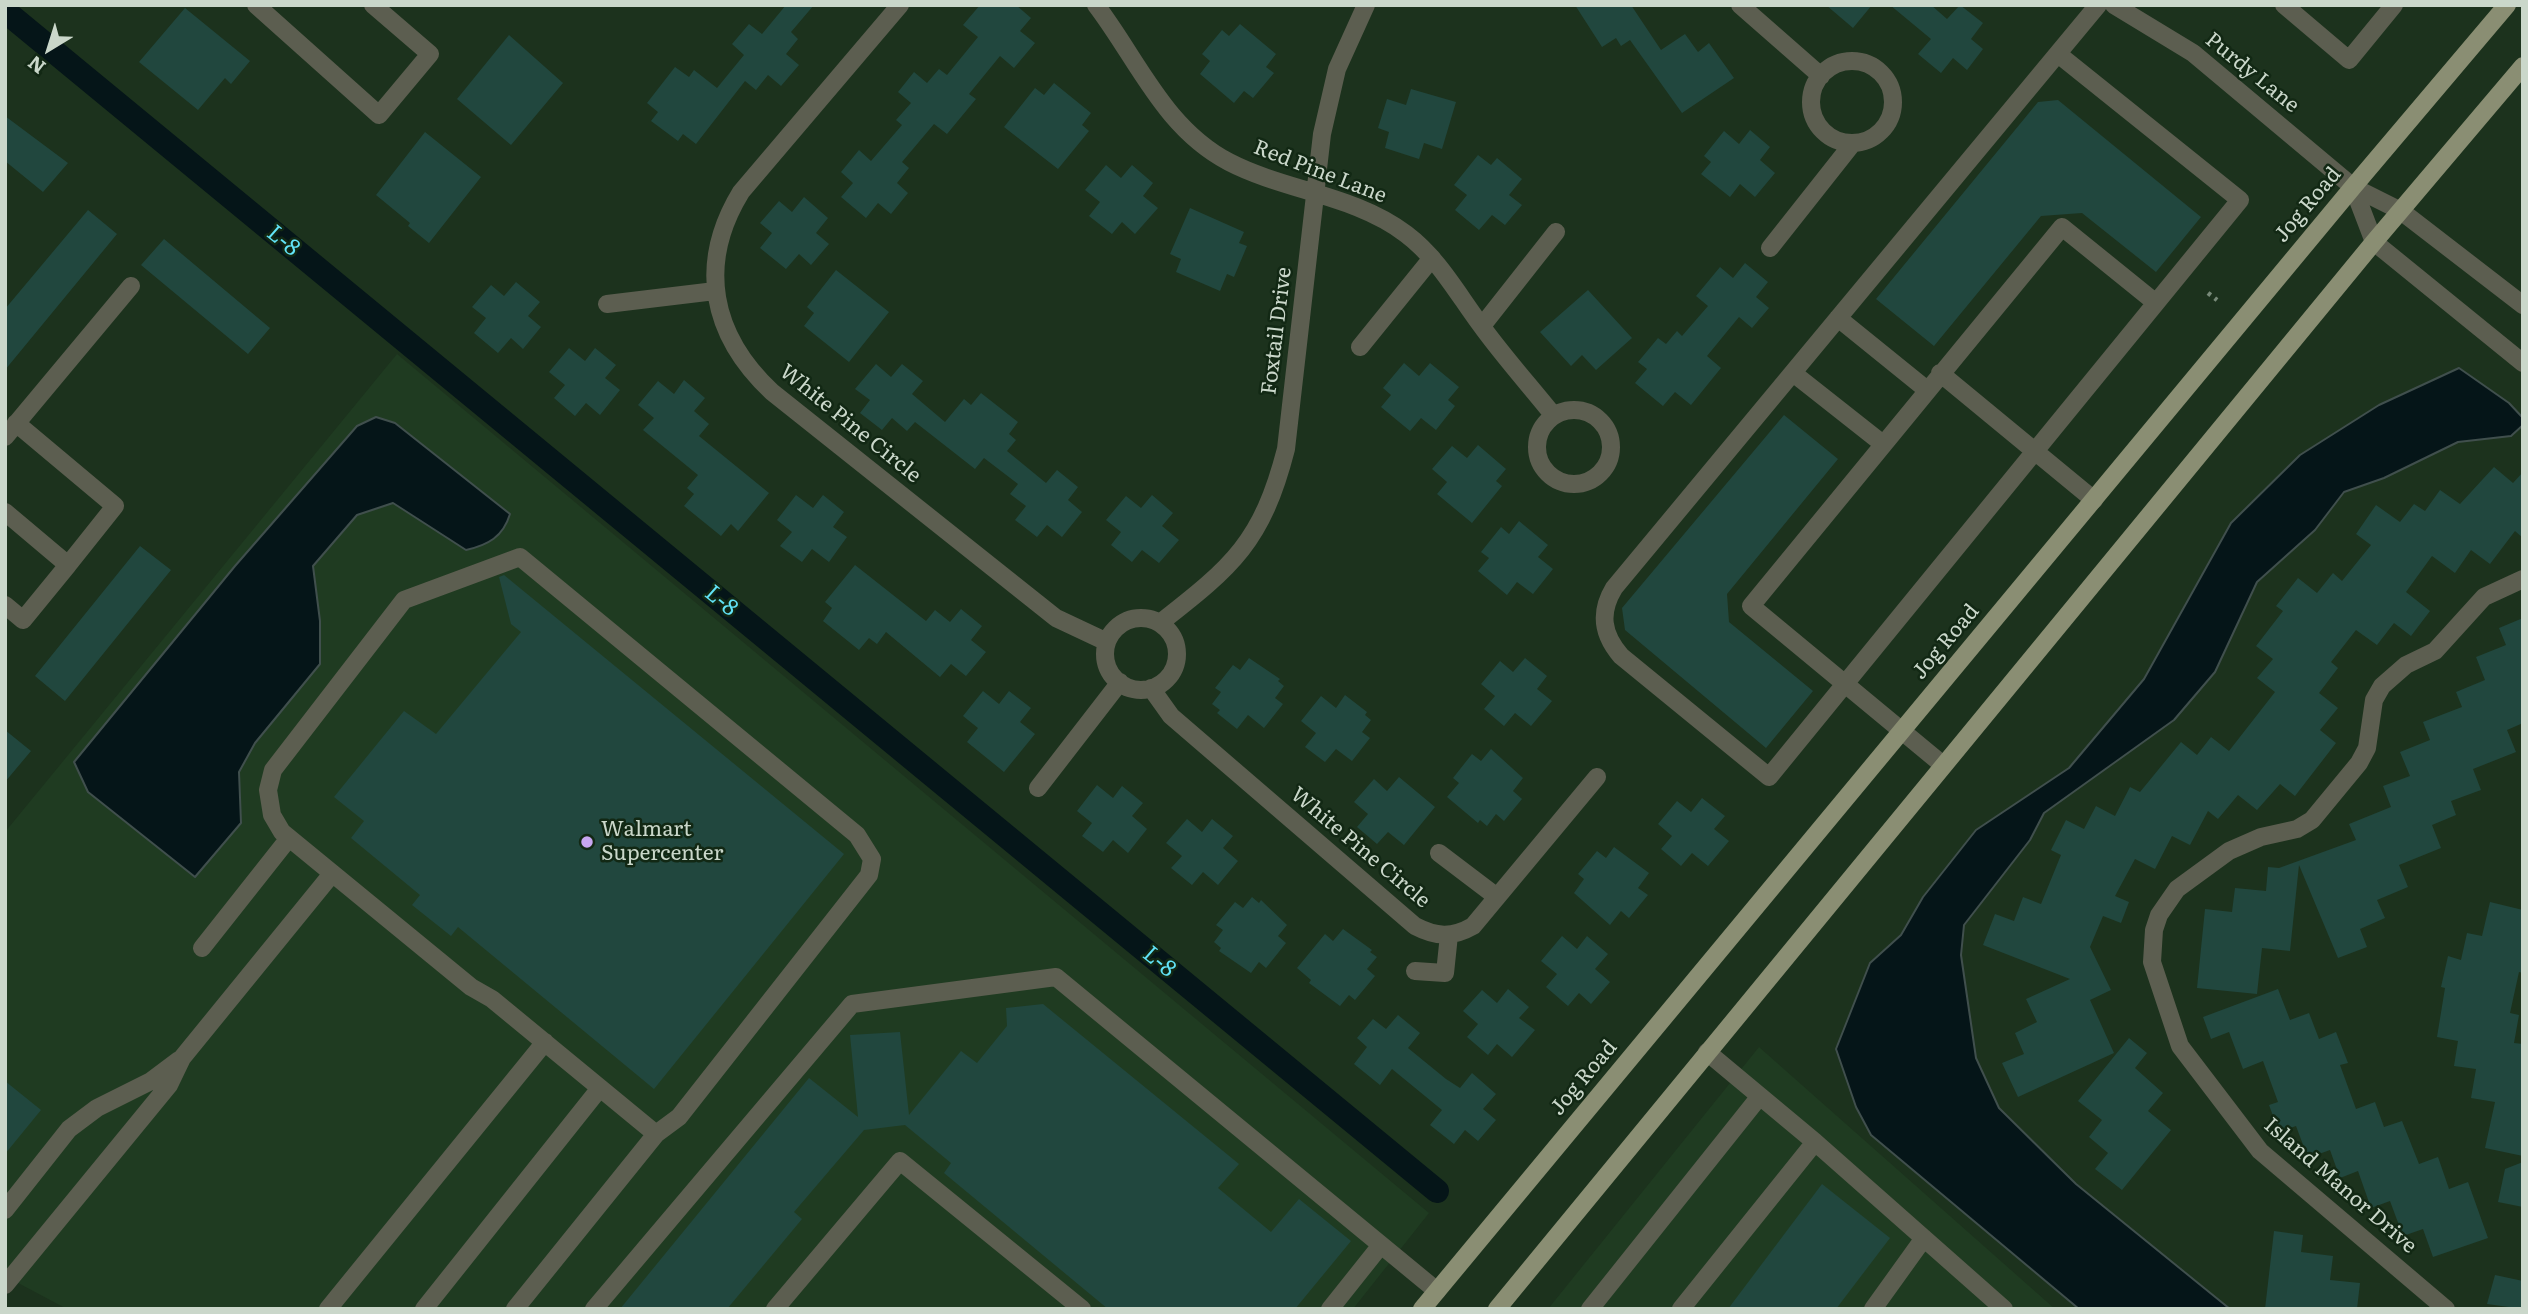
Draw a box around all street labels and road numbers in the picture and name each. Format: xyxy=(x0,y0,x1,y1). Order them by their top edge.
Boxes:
street label: Purdy Lane xyxy=(2200,28,2304,118)
street label: Red Pine Lane xyxy=(1250,135,1390,209)
street label: Jog Road xyxy=(2269,162,2347,248)
street label: Foxtail Drive xyxy=(1257,266,1297,396)
street label: White Pine Circle xyxy=(774,359,926,489)
street label: Jog Road xyxy=(1907,599,1985,685)
street label: White Pine Circle xyxy=(1285,782,1435,914)
street label: Jog Road xyxy=(1545,1035,1623,1121)
street label: Island Manor Drive xyxy=(2259,1113,2421,1259)

